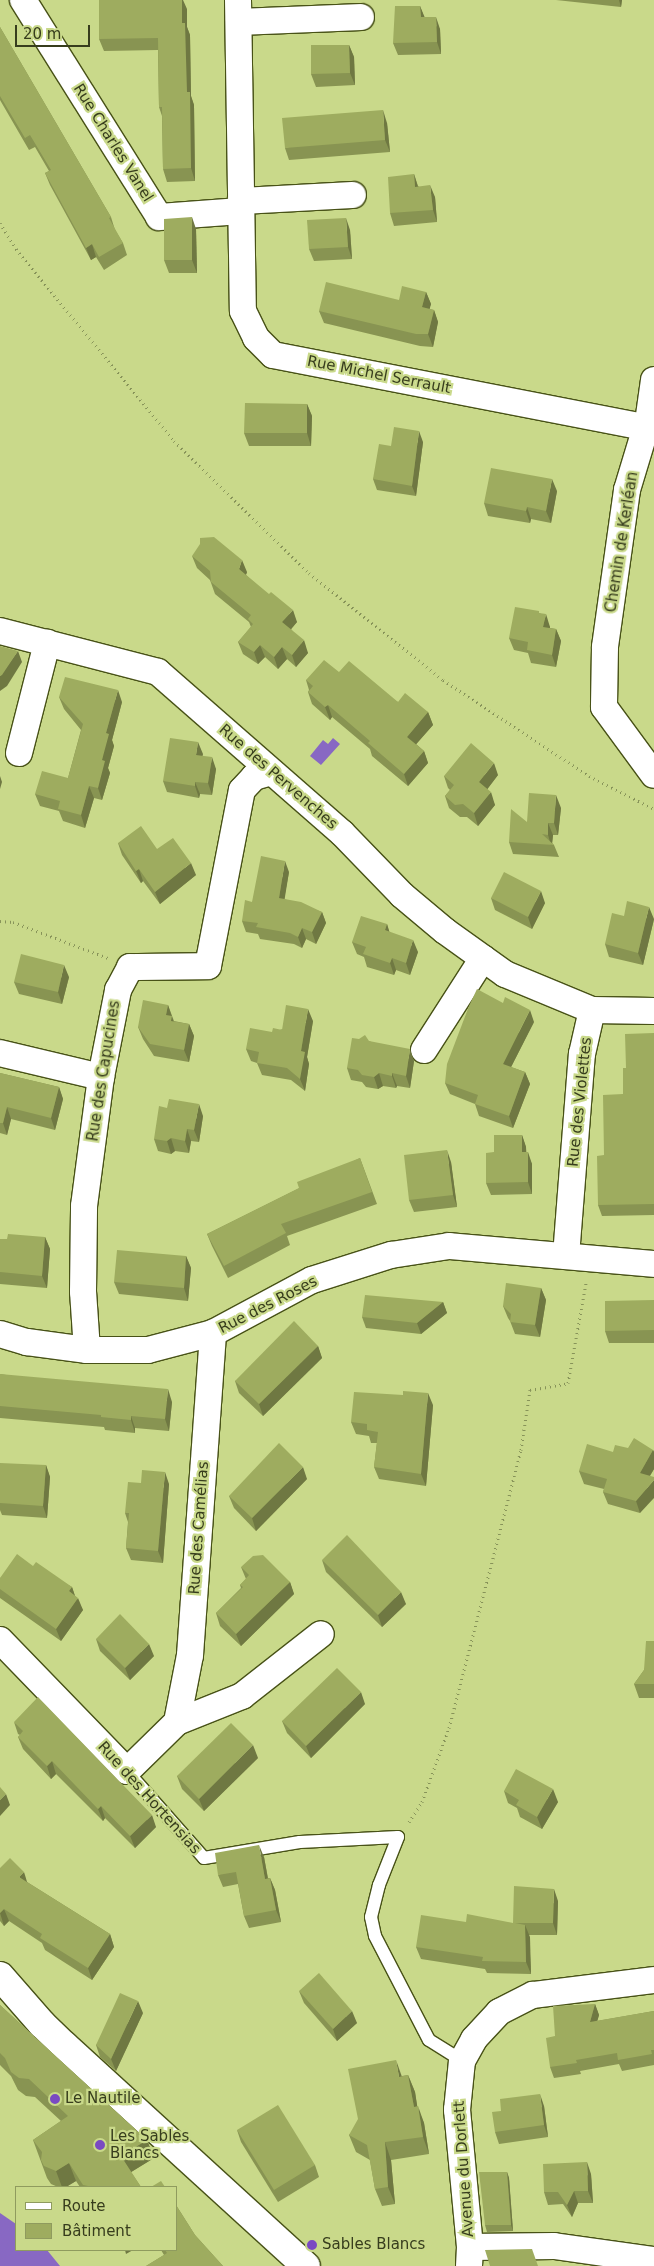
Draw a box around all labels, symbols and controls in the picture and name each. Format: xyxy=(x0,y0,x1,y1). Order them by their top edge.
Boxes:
scale bar xyxy=(18,15,92,47)
text: 20 m xyxy=(23,25,61,43)
street label: Rue Charles Vanel xyxy=(69,81,157,205)
street label: Rue Michel Serrault xyxy=(306,352,452,398)
street label: Chemin de Kerléan xyxy=(602,470,642,614)
street label: Rue des Pervenches xyxy=(215,721,341,833)
street label: Rue des Capucines xyxy=(84,999,124,1143)
street label: Rue des Violettes xyxy=(564,1036,596,1168)
street label: Rue des Roses xyxy=(216,1272,320,1338)
street label: Rue des Camélias xyxy=(185,1461,213,1595)
street label: Rue des Hortensias xyxy=(94,1738,204,1858)
place label: Le Nautile xyxy=(65,2090,140,2108)
marker: Le Nautile xyxy=(49,2093,61,2105)
street label: Avenue du Dorlett xyxy=(450,2100,478,2238)
place label: Les Sables Blancs xyxy=(110,2127,189,2162)
marker: Les Sables Blancs xyxy=(94,2139,106,2151)
legend xyxy=(15,2186,178,2251)
text: Route xyxy=(62,2197,106,2215)
text: Bâtiment xyxy=(62,2222,131,2240)
place label: Sables Blancs xyxy=(322,2236,425,2254)
marker: Sables Blancs xyxy=(306,2239,318,2251)

